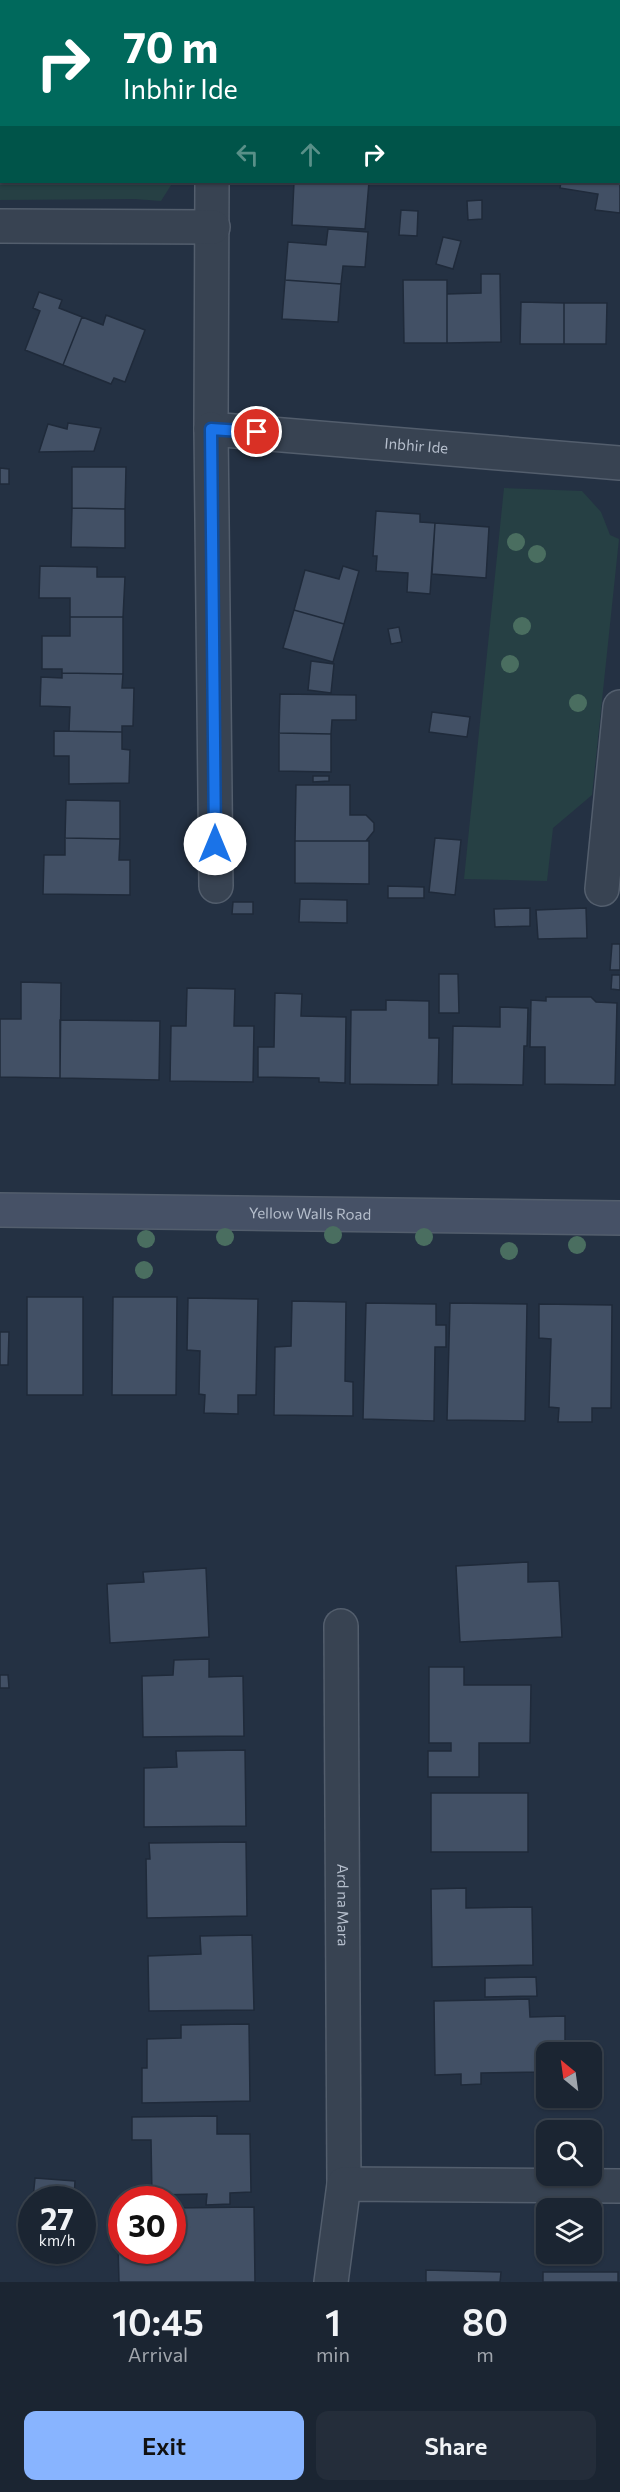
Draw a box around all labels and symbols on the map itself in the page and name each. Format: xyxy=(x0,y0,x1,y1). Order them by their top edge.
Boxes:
pin xyxy=(231,406,282,457)
street label: Inbhir Ide xyxy=(384,433,449,457)
position arrow xyxy=(183,812,247,876)
street label: Yellow Walls Road xyxy=(249,1203,371,1223)
street label: Ard na Mara xyxy=(334,1864,353,1946)
north arrow xyxy=(536,2042,602,2108)
speed limit sign: 30 xyxy=(108,2186,186,2264)

